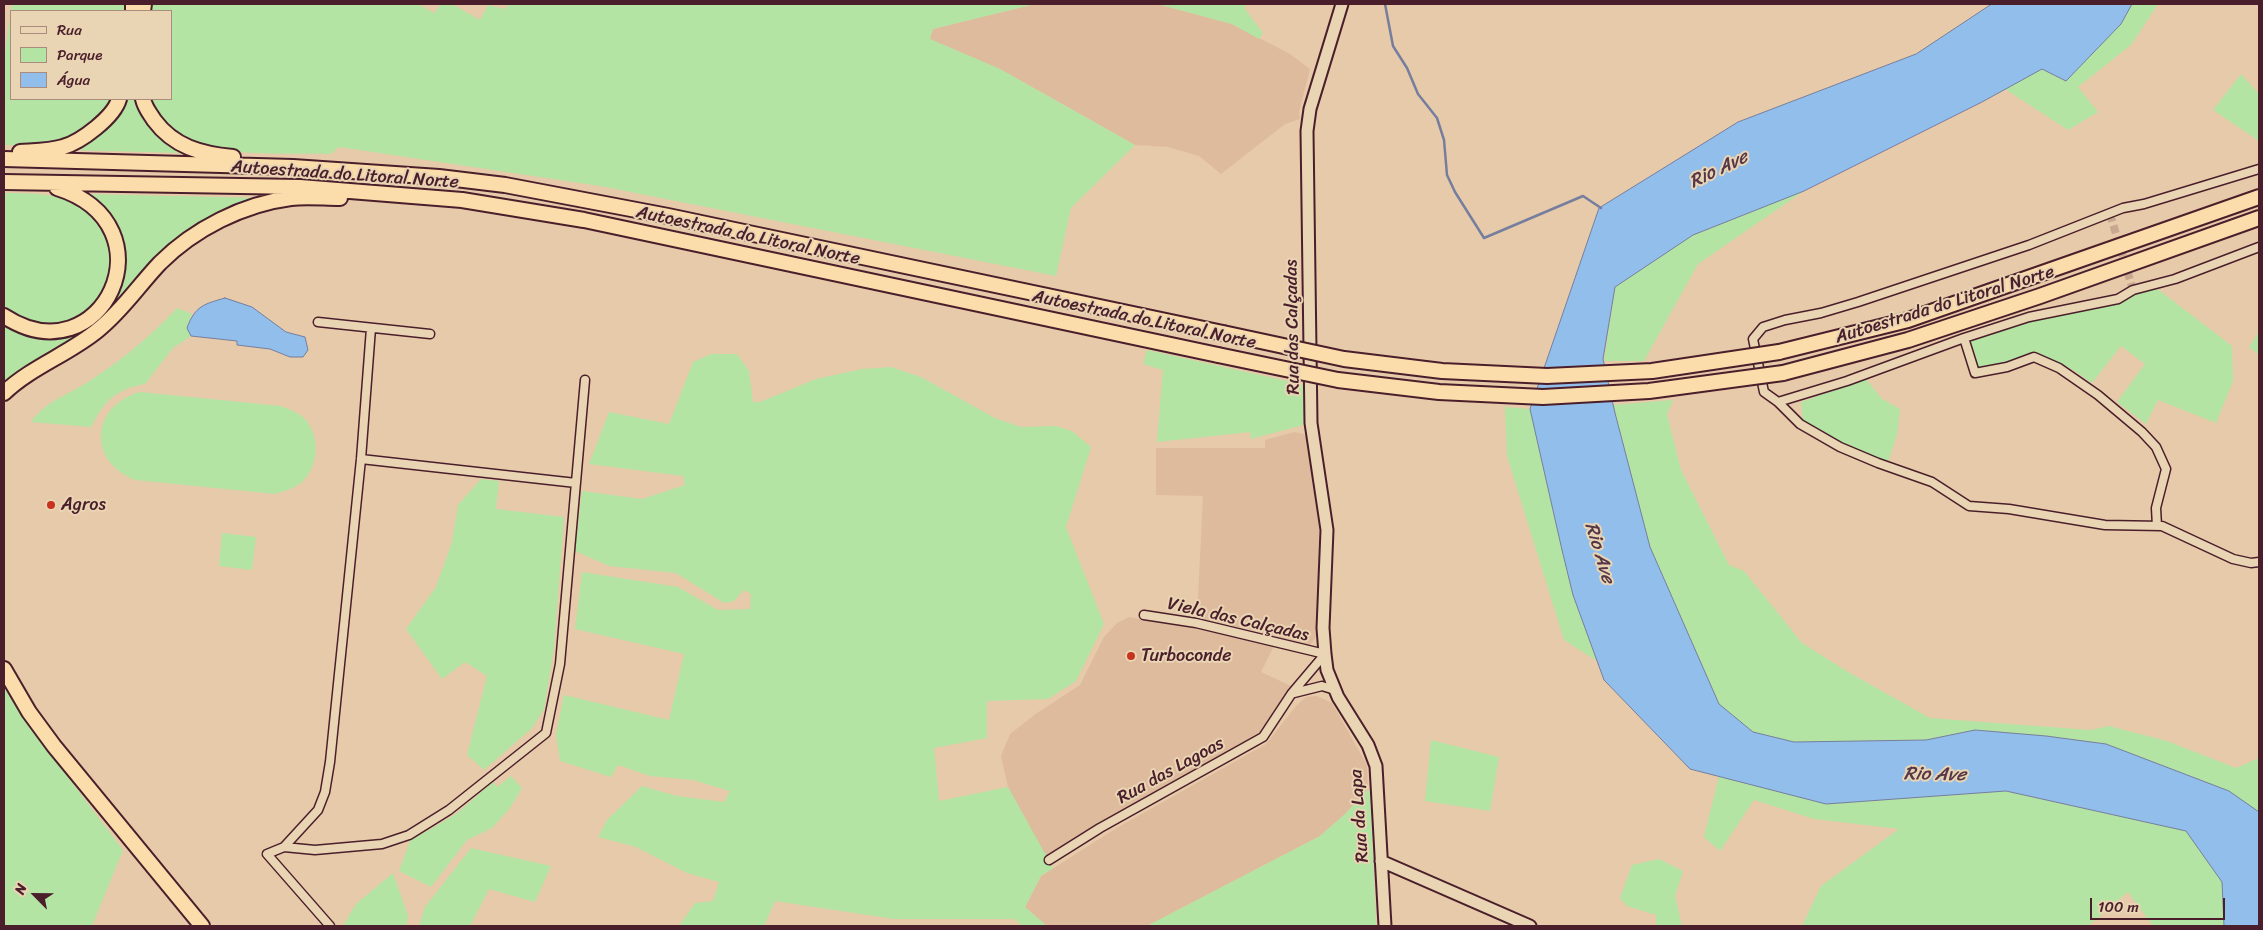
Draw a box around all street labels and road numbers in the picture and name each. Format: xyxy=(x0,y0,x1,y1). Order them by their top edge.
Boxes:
street label: Autoestrada do Litoral Norte xyxy=(230,156,460,194)
street label: Autoestrada do Litoral Norte xyxy=(634,202,862,270)
street label: Rua das Calçadas xyxy=(1281,259,1305,395)
street label: Autoestrada do Litoral Norte xyxy=(1833,261,2057,349)
street label: Autoestrada do Litoral Norte xyxy=(1030,286,1258,354)
street label: Viela das Calçadas xyxy=(1165,593,1311,647)
street label: Rua das Lagoas xyxy=(1114,733,1228,809)
street label: Rua da Lapa xyxy=(1346,769,1374,863)

